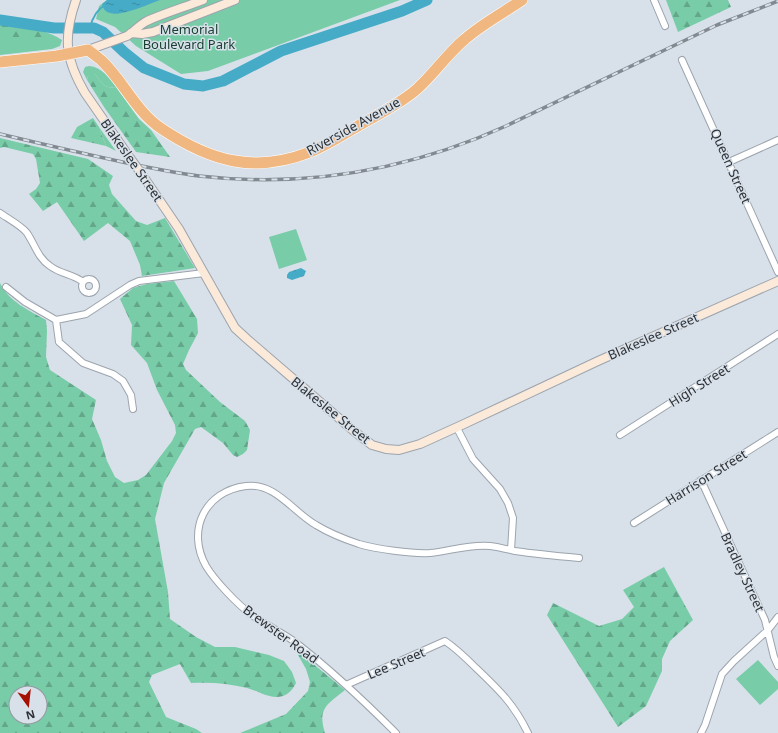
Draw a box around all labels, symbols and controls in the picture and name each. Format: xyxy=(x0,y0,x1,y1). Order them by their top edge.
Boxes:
park label: Memorial Boulevard Park xyxy=(143,20,235,53)
street label: Riverside Avenue xyxy=(303,93,403,159)
street label: Blakeslee Street xyxy=(97,115,167,205)
street label: Queen Street xyxy=(706,126,756,207)
street label: Blakeslee Street xyxy=(605,308,701,364)
street label: High Street xyxy=(665,359,733,411)
street label: Blakeslee Street xyxy=(288,372,375,448)
street label: Harrison Street xyxy=(662,445,750,509)
street label: Bradley Street xyxy=(717,529,769,615)
street label: Brewster Road xyxy=(240,601,322,667)
street label: Lee Street xyxy=(364,643,428,683)
north arrow xyxy=(8,685,48,725)
text: N xyxy=(24,707,37,724)

